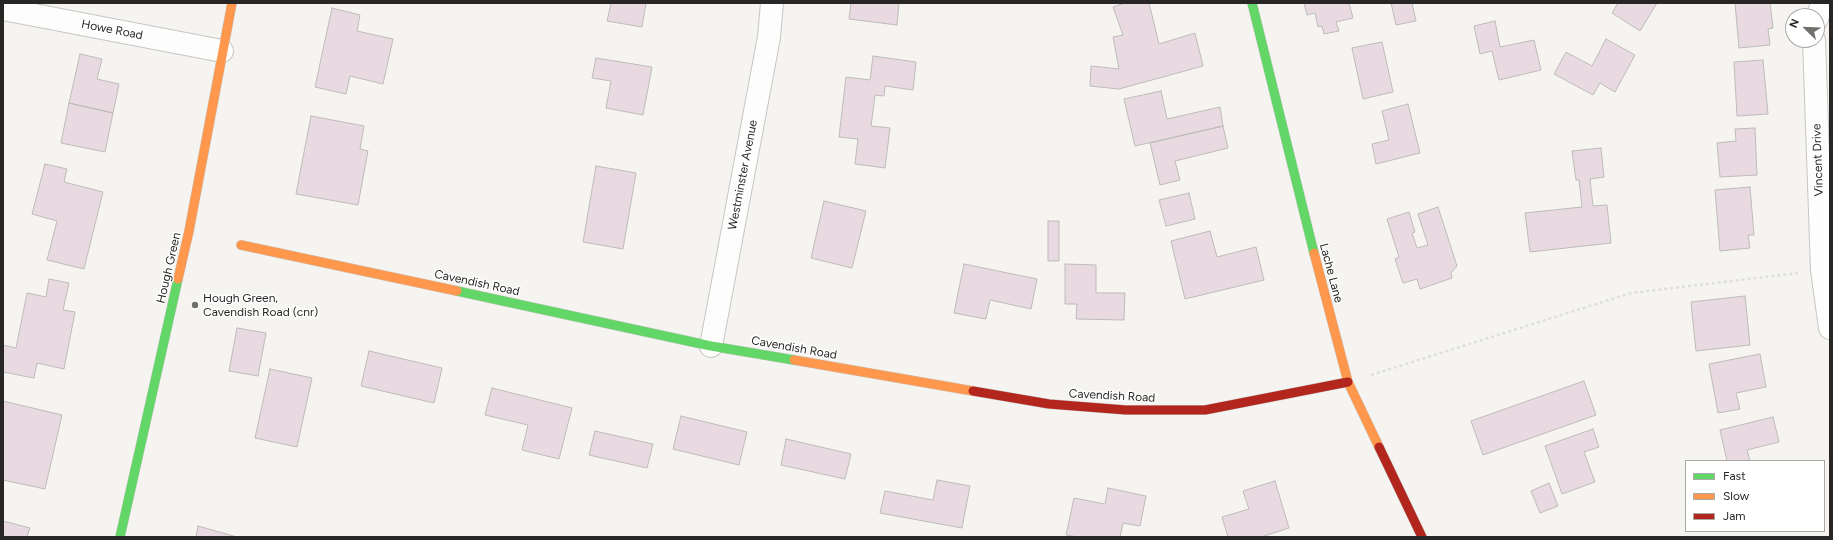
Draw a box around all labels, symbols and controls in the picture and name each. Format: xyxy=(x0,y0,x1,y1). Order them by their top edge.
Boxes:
north arrow xyxy=(1785,8,1825,48)
street label: Howe Road xyxy=(80,17,144,43)
text: N xyxy=(1787,17,1802,30)
street label: Westminster Avenue xyxy=(725,119,761,231)
street label: Vincent Drive xyxy=(1810,123,1826,197)
street label: Hough Green xyxy=(154,231,184,305)
street label: Lache Lane xyxy=(1316,242,1346,304)
street label: Cavendish Road xyxy=(433,267,521,299)
place label: Hough Green, Cavendish Road (cnr) xyxy=(203,291,318,319)
marker: Hough Green, Cavendish Road (cnr) xyxy=(190,300,200,310)
street label: Cavendish Road xyxy=(750,333,838,363)
street label: Cavendish Road xyxy=(1068,387,1156,405)
legend xyxy=(1685,460,1825,532)
text: Fast xyxy=(1723,469,1746,483)
text: Slow xyxy=(1723,489,1749,503)
text: Jam xyxy=(1723,509,1746,523)

